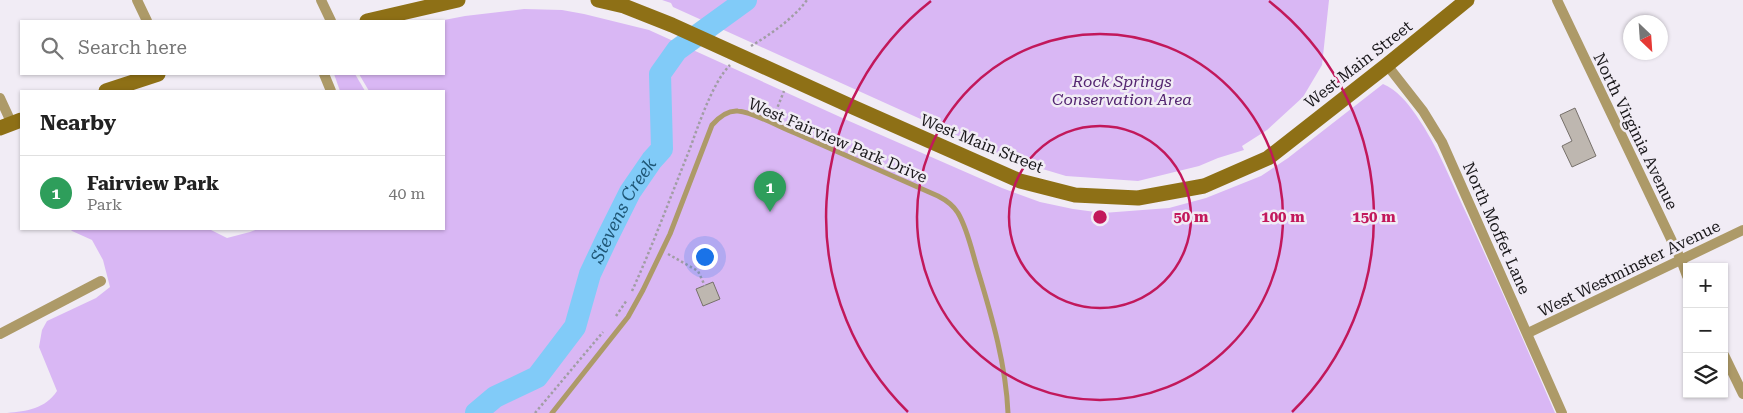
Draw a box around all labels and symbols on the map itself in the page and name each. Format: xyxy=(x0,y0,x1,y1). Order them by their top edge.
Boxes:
north arrow xyxy=(1623,15,1668,60)
street label: West Main Street xyxy=(1301,17,1416,112)
street label: North Virginia Avenue xyxy=(1589,50,1682,213)
park label: Rock Springs Conservation Area xyxy=(1052,72,1192,109)
street label: West Fairview Park Drive xyxy=(745,94,930,187)
street label: West Main Street xyxy=(917,110,1046,177)
water label: Stevens Creek xyxy=(585,154,660,267)
street label: North Moffet Lane xyxy=(1459,159,1534,297)
pin: 1 xyxy=(754,171,786,212)
centre of rings xyxy=(1091,208,1109,226)
text: 50 m xyxy=(1173,208,1209,226)
text: 100 m xyxy=(1261,208,1305,226)
text: 150 m xyxy=(1352,208,1396,226)
street label: West Westminster Avenue xyxy=(1535,216,1723,321)
your location xyxy=(692,244,718,270)

